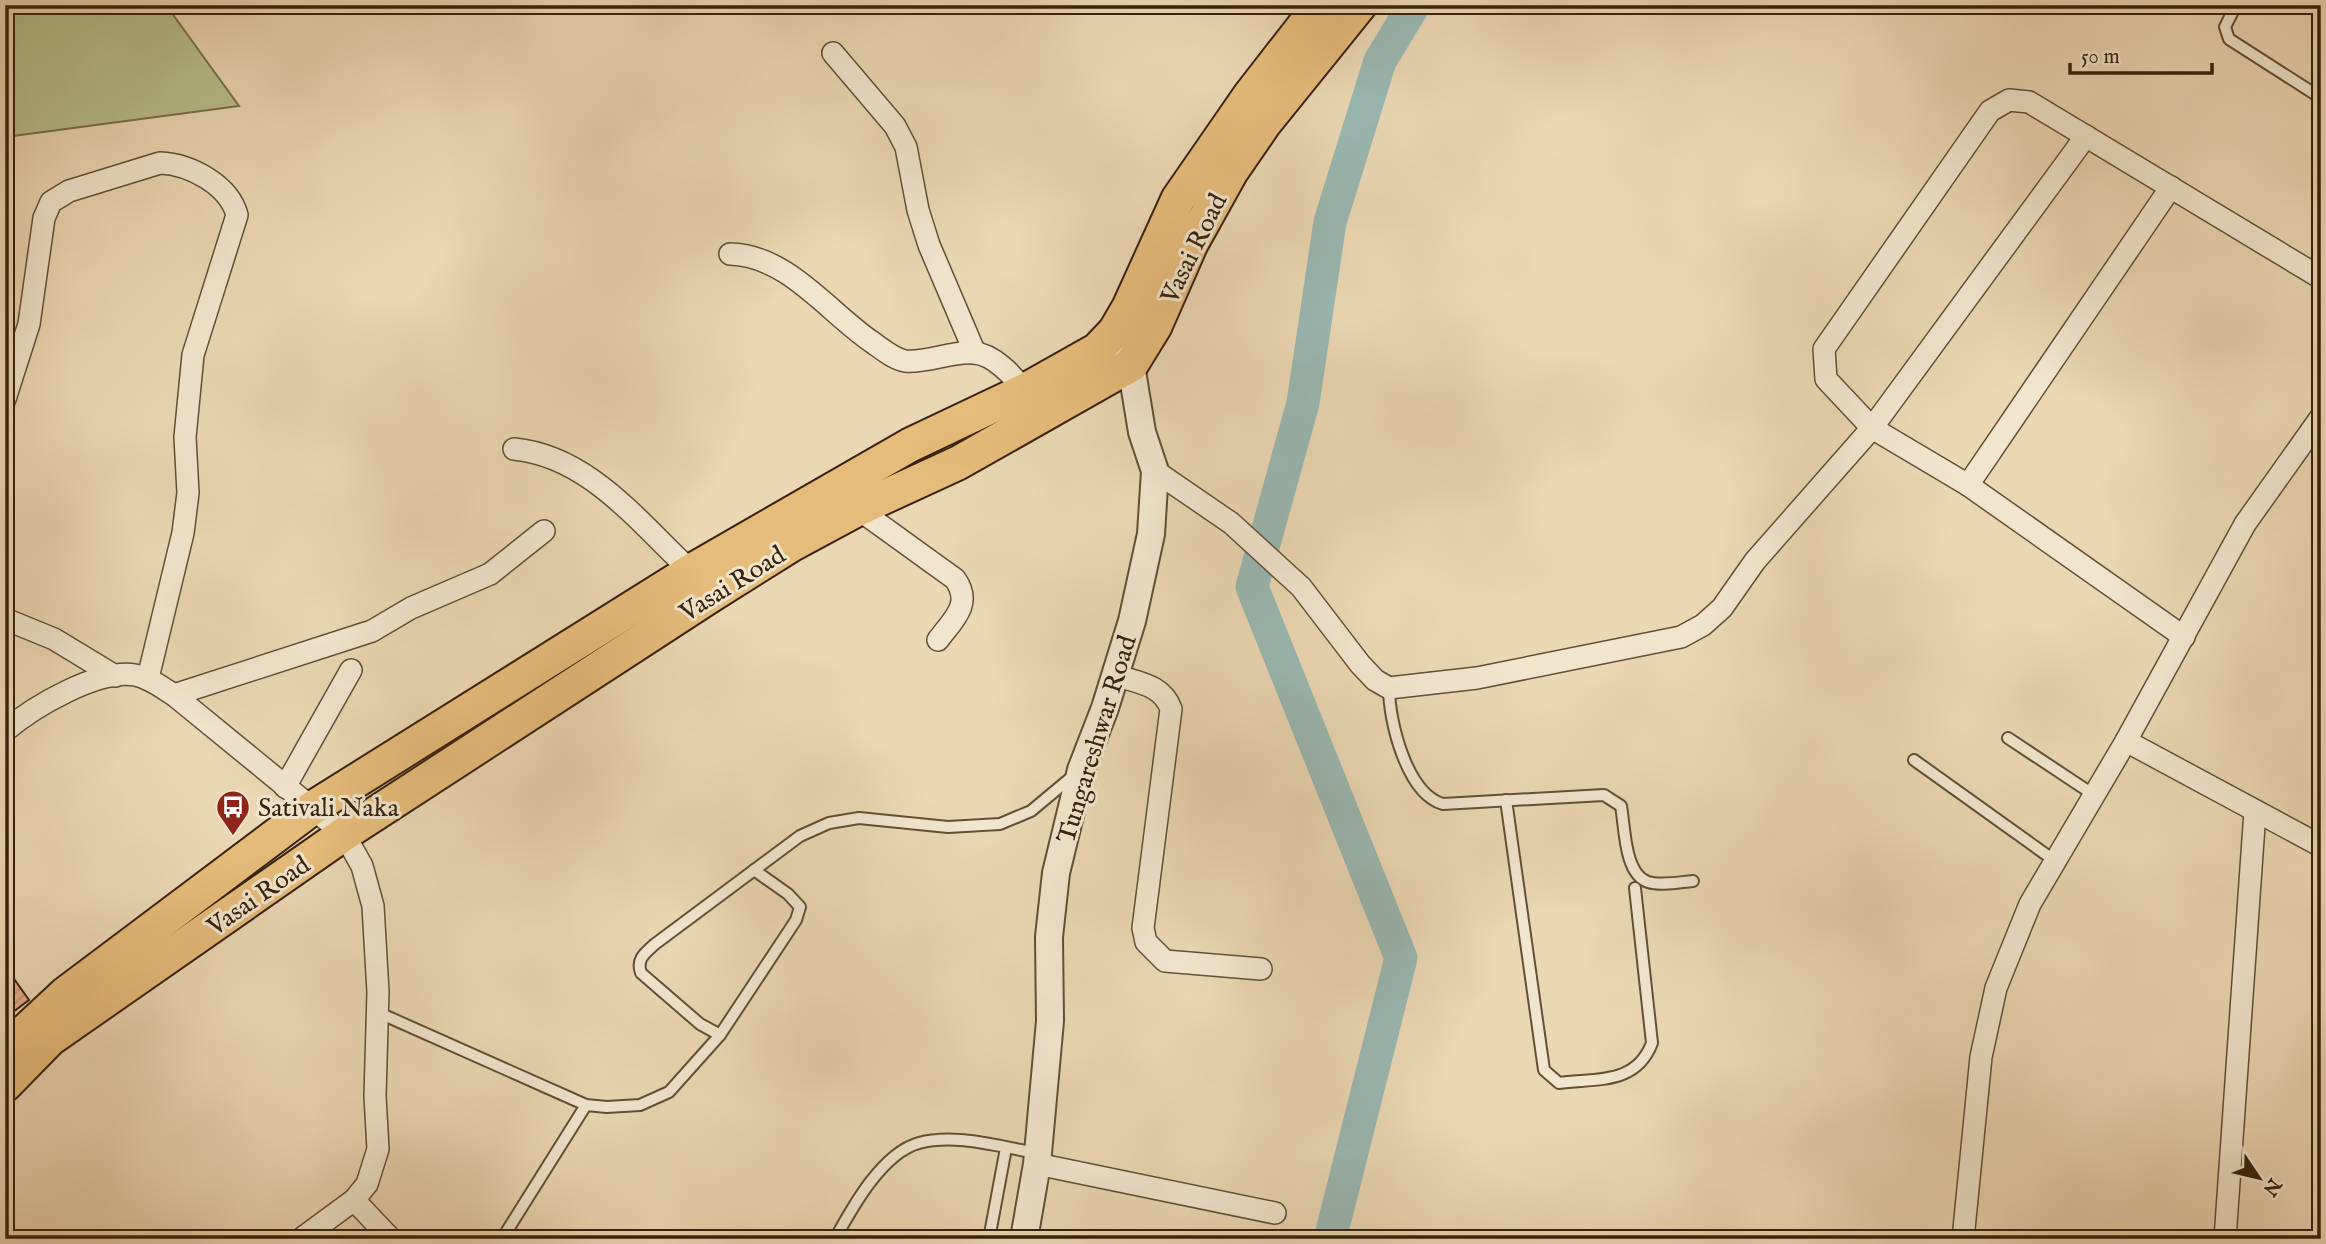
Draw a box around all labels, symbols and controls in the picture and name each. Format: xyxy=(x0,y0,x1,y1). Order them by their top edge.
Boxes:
scale bar xyxy=(2070,32,2212,76)
text: 50 m xyxy=(2081,44,2120,71)
street label: Vasai Road xyxy=(1153,188,1235,310)
street label: Vasai Road xyxy=(673,539,792,630)
street label: Tungareshwar Road xyxy=(1050,631,1145,847)
bus stop icon: Sativali Naka xyxy=(214,788,252,837)
place label: Sativali Naka xyxy=(258,792,400,825)
street label: Vasai Road xyxy=(200,849,317,944)
north arrow xyxy=(2224,1142,2294,1212)
text: N xyxy=(2256,1172,2286,1201)

